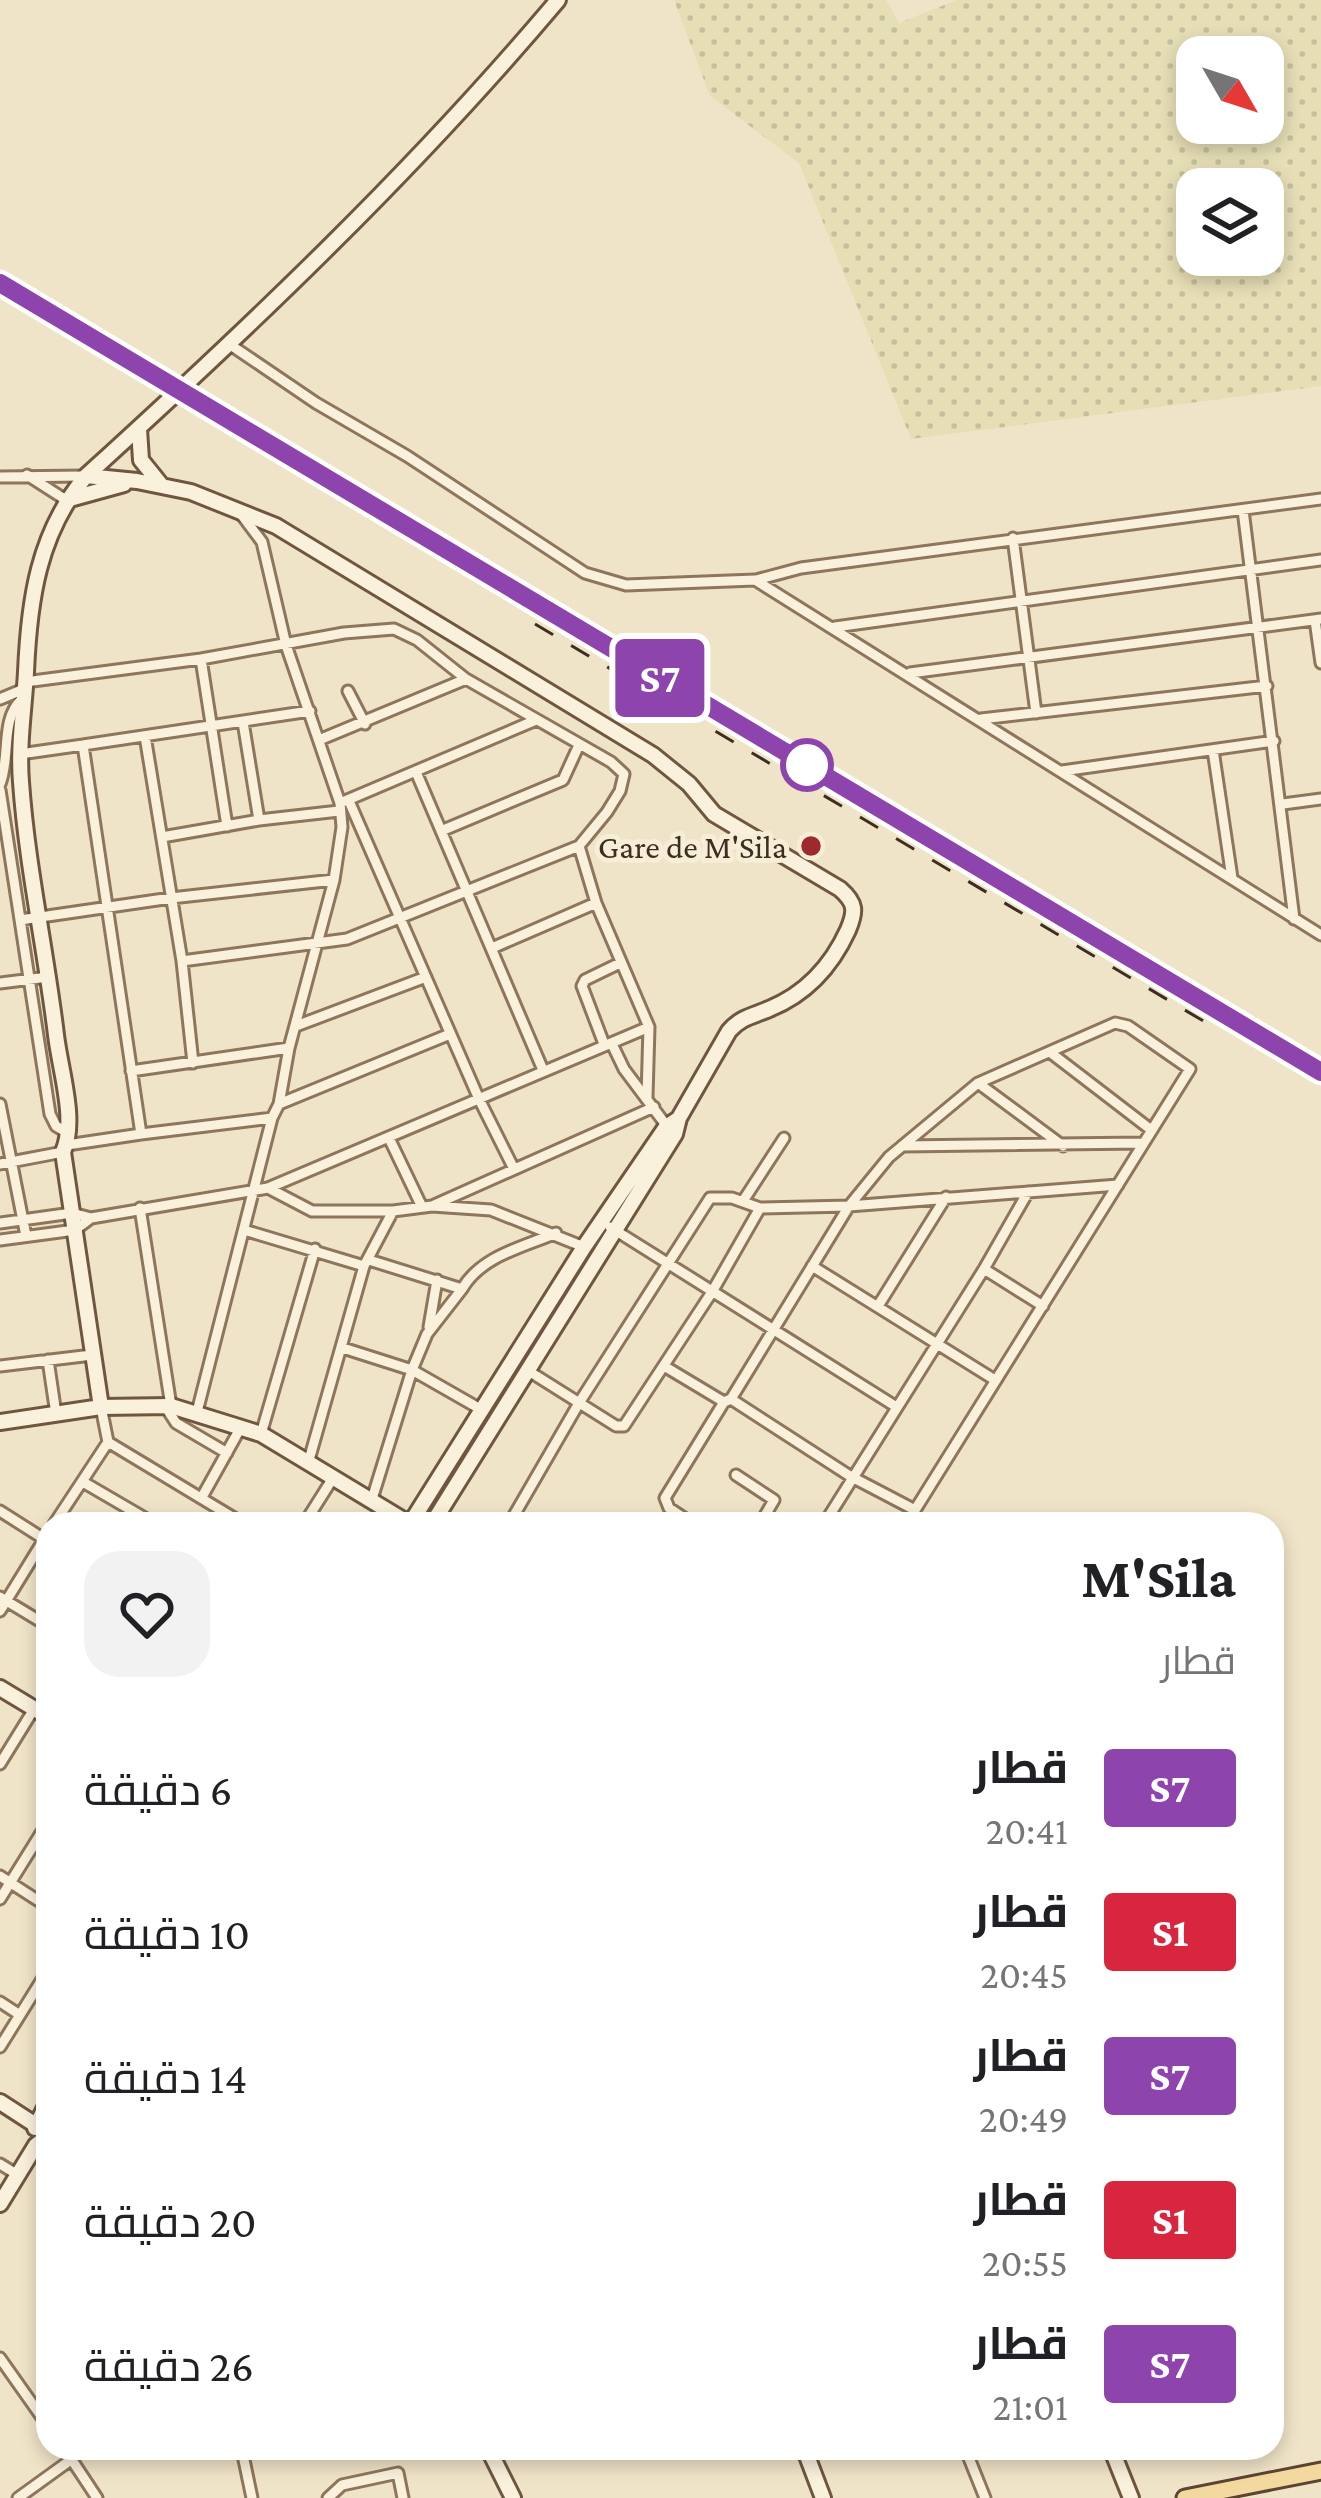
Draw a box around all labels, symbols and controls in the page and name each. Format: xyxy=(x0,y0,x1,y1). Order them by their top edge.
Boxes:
north arrow xyxy=(1176,36,1284,144)
map controls xyxy=(1176,36,1284,276)
button: layers xyxy=(1176,168,1284,276)
line badge: S7 xyxy=(606,639,714,717)
text: S7 xyxy=(639,654,681,701)
unlabelled marker xyxy=(782,740,832,790)
place label: Gare de M'Sila xyxy=(598,828,787,865)
marker: Gare de M'Sila xyxy=(798,833,824,859)
text: M'Sila xyxy=(1081,1546,1236,1609)
button: heart xyxy=(84,1551,210,1677)
text: قطار xyxy=(1161,1639,1236,1682)
text: قطار xyxy=(974,1743,1068,1793)
text: S7 xyxy=(1149,1764,1191,1811)
text: 6 دقيقة xyxy=(84,1765,232,1815)
text: 20:41 xyxy=(986,1809,1068,1852)
text: قطار xyxy=(974,1887,1068,1937)
text: S1 xyxy=(1152,1908,1188,1955)
text: 10 دقيقة xyxy=(84,1909,250,1959)
text: 20:45 xyxy=(980,1953,1068,1996)
text: قطار xyxy=(974,2031,1068,2081)
text: S7 xyxy=(1149,2052,1191,2099)
text: 14 دقيقة xyxy=(84,2053,247,2103)
text: 20:49 xyxy=(979,2097,1068,2140)
text: قطار xyxy=(974,2175,1068,2225)
text: S1 xyxy=(1152,2196,1188,2243)
text: 20 دقيقة xyxy=(84,2197,256,2247)
text: 20:55 xyxy=(982,2241,1068,2284)
text: قطار xyxy=(974,2319,1068,2369)
text: S7 xyxy=(1149,2340,1191,2387)
text: 26 دقيقة xyxy=(84,2341,254,2391)
text: 21:01 xyxy=(993,2385,1068,2428)

